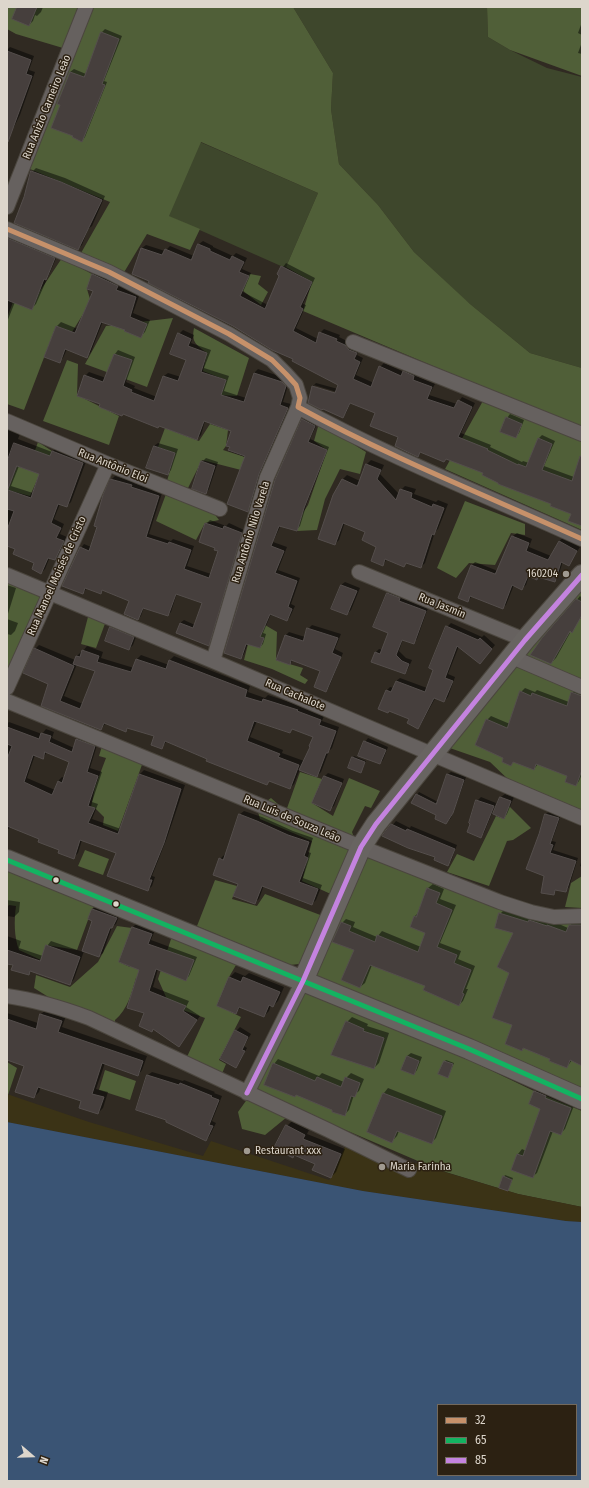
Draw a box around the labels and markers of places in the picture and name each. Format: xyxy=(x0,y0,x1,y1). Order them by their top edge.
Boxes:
place label: 160204 xyxy=(527,567,558,581)
marker: 160204 xyxy=(561,569,571,579)
unlabelled marker xyxy=(51,875,61,885)
unlabelled marker xyxy=(111,899,121,909)
place label: Restaurant xxx xyxy=(255,1144,321,1158)
marker: Restaurant xxx xyxy=(242,1146,252,1156)
place label: Maria Farinha xyxy=(390,1160,451,1174)
marker: Maria Farinha xyxy=(377,1162,387,1172)

